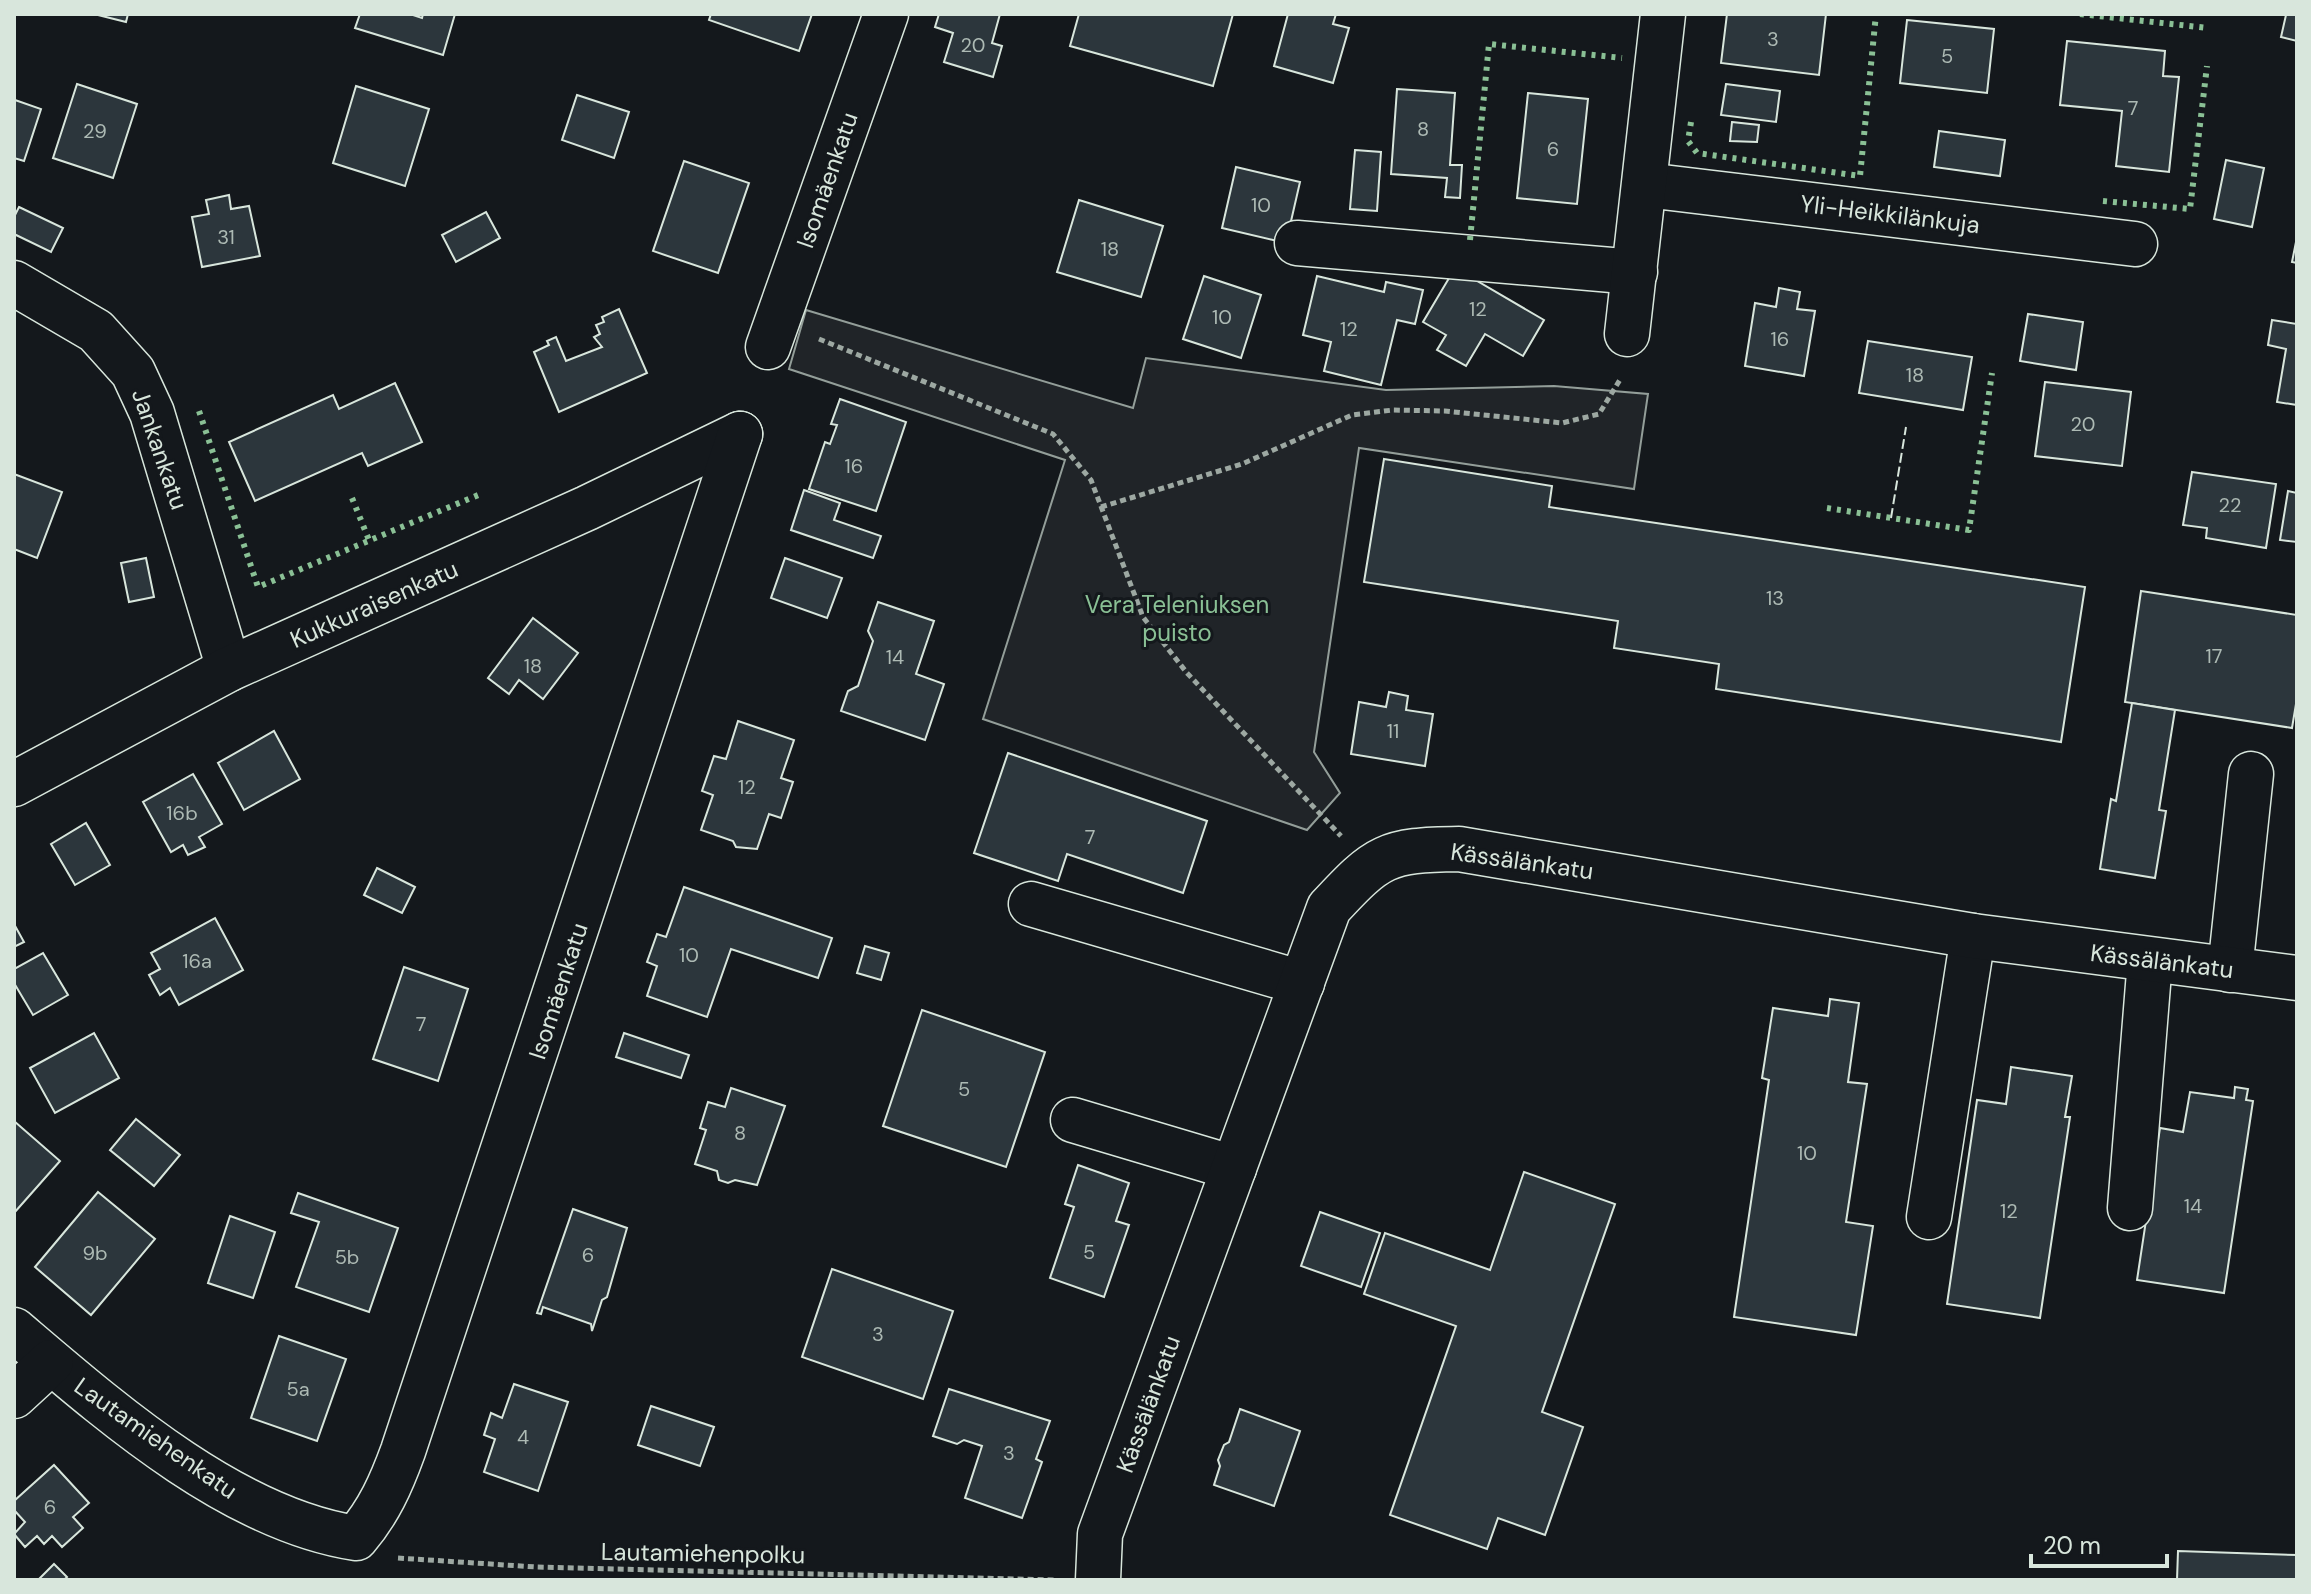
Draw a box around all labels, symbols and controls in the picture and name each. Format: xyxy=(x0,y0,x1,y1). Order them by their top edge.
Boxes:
house number: 3 xyxy=(1767,26,1779,52)
house number: 20 xyxy=(961,32,986,58)
house number: 5 xyxy=(1941,43,1953,69)
house number: 7 xyxy=(2128,95,2138,121)
street label: Isomäenkatu xyxy=(789,108,865,252)
house number: 8 xyxy=(1417,116,1429,142)
house number: 29 xyxy=(83,118,107,144)
house number: 6 xyxy=(1547,136,1559,162)
street label: Yli-Heikkilänkuja xyxy=(1798,188,1982,240)
house number: 10 xyxy=(1251,192,1271,218)
house number: 31 xyxy=(217,224,235,250)
house number: 18 xyxy=(1101,236,1119,262)
house number: 12 xyxy=(1469,296,1487,322)
house number: 10 xyxy=(1212,304,1232,330)
house number: 12 xyxy=(1340,316,1358,342)
house number: 16 xyxy=(1771,326,1789,352)
house number: 18 xyxy=(1906,362,1924,388)
street label: Jankankatu xyxy=(125,385,195,513)
house number: 20 xyxy=(2071,411,2096,437)
house number: 16 xyxy=(845,453,863,479)
house number: 22 xyxy=(2218,492,2242,518)
street label: Kukkuraisenkatu xyxy=(285,553,463,655)
house number: 13 xyxy=(1766,585,1784,611)
park label: Vera Teleniuksen puisto xyxy=(1085,589,1269,648)
house number: 17 xyxy=(2206,643,2222,669)
house number: 14 xyxy=(886,644,904,670)
house number: 18 xyxy=(524,653,542,679)
house number: 11 xyxy=(1387,718,1399,744)
house number: 12 xyxy=(738,774,756,800)
house number: 16b xyxy=(166,800,198,826)
house number: 7 xyxy=(1085,824,1095,850)
street label: Kässälänkatu xyxy=(1449,836,1595,886)
street label: Isomäenkatu xyxy=(521,919,595,1063)
street label: Kässälänkatu xyxy=(2089,937,2235,985)
house number: 10 xyxy=(679,942,699,968)
house number: 16a xyxy=(182,948,212,974)
house number: 7 xyxy=(416,1011,426,1037)
house number: 5 xyxy=(958,1076,970,1102)
house number: 8 xyxy=(734,1120,746,1146)
house number: 10 xyxy=(1797,1140,1817,1166)
house number: 14 xyxy=(2184,1193,2202,1219)
house number: 12 xyxy=(2000,1198,2018,1224)
house number: 5 xyxy=(1083,1239,1095,1265)
house number: 9b xyxy=(82,1240,108,1266)
house number: 6 xyxy=(582,1242,594,1268)
house number: 5b xyxy=(335,1244,359,1270)
house number: 3 xyxy=(872,1321,884,1347)
street label: Kässälänkatu xyxy=(1109,1331,1187,1477)
street label: Lautamiehenkatu xyxy=(69,1370,243,1506)
house number: 5a xyxy=(286,1376,310,1402)
house number: 4 xyxy=(517,1424,529,1450)
house number: 3 xyxy=(1003,1440,1015,1466)
house number: 6 xyxy=(44,1494,56,1520)
scale bar xyxy=(2031,1518,2167,1568)
text: 20 m xyxy=(2043,1530,2101,1561)
street label: Lautamiehenpolku xyxy=(601,1536,805,1570)

